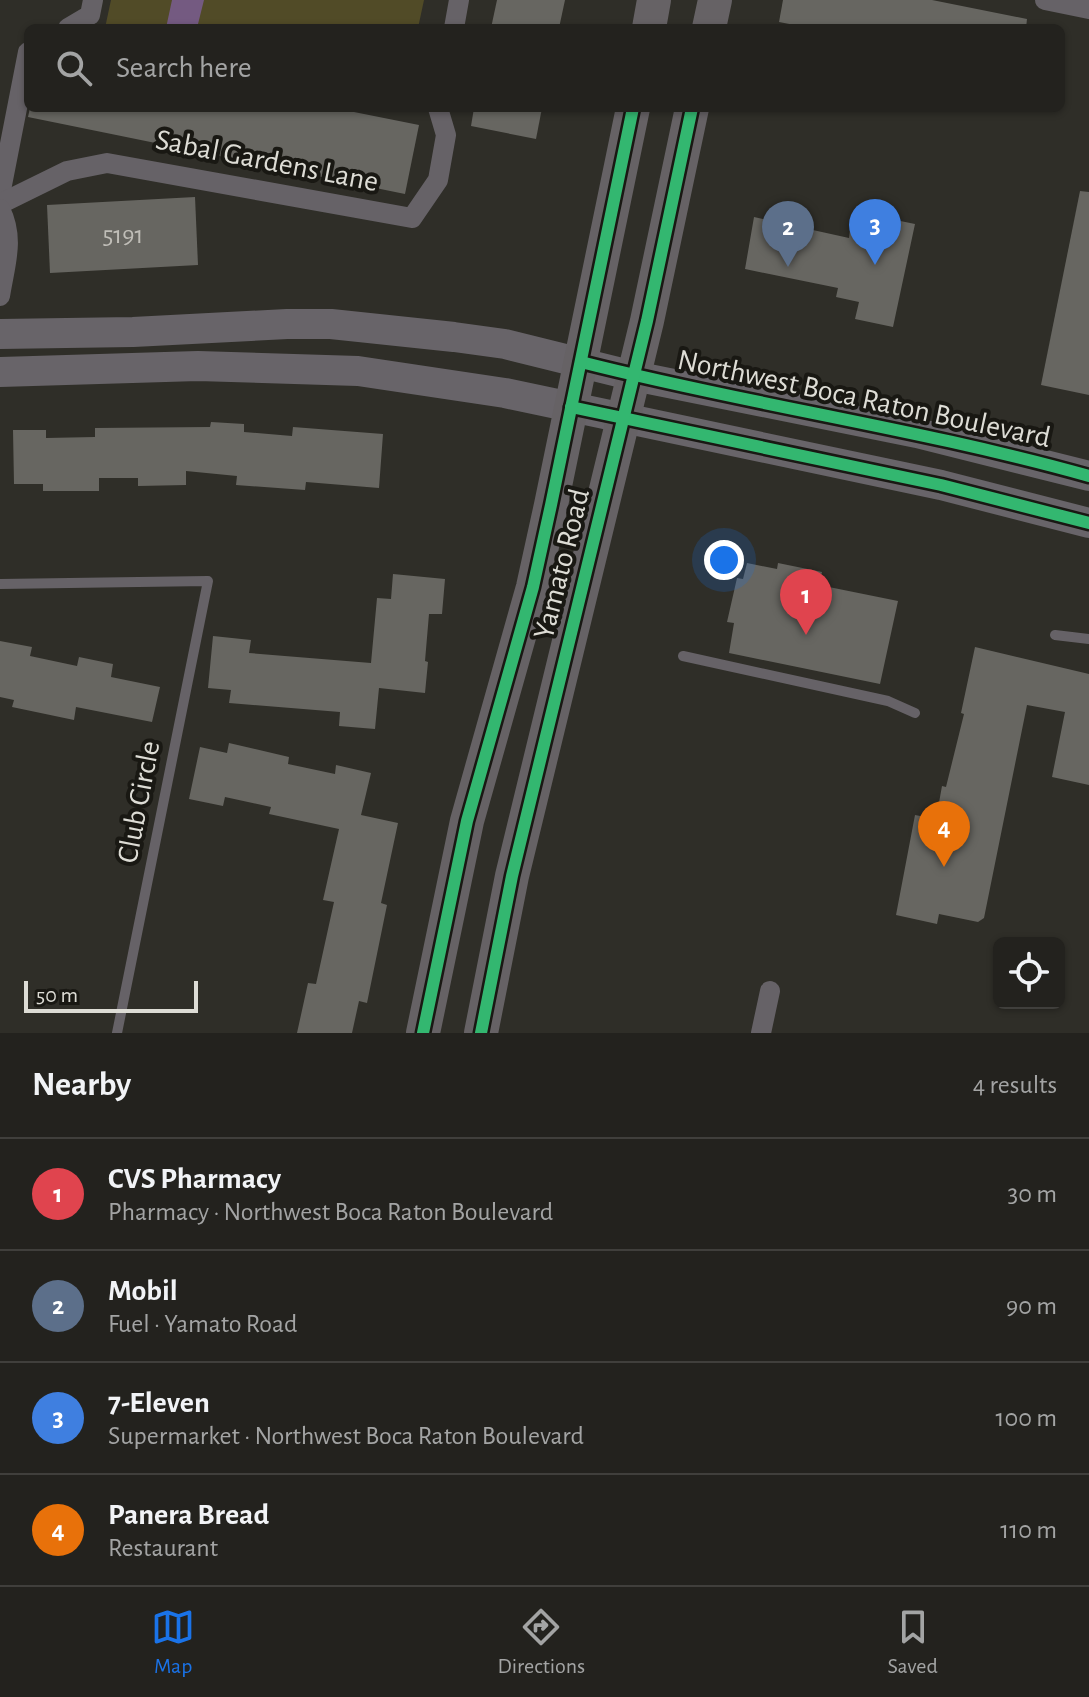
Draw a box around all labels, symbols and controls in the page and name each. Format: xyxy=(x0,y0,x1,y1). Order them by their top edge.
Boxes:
search box xyxy=(24,24,1065,112)
icon: search xyxy=(52,46,96,90)
text: Search here xyxy=(116,53,252,83)
street label: Sabal Gardens Lane xyxy=(153,125,381,197)
pin: 3 xyxy=(849,199,901,265)
pin: 2 xyxy=(762,201,814,267)
house number: 5191 xyxy=(103,222,143,248)
street label: Northwest Boca Raton Boulevard xyxy=(675,345,1053,453)
street label: Yamato Road xyxy=(529,486,595,642)
your location xyxy=(704,540,744,580)
pin: 1 xyxy=(780,569,832,635)
street label: Club Circle xyxy=(112,738,166,866)
pin: 4 xyxy=(918,801,970,867)
map controls xyxy=(993,937,1065,1009)
button: locate xyxy=(993,937,1065,1009)
scale bar xyxy=(24,977,198,1013)
text: 50 m xyxy=(36,984,78,1006)
text: Nearby xyxy=(32,1068,131,1102)
text: 4 results xyxy=(973,1072,1057,1098)
text: CVS Pharmacy xyxy=(108,1164,281,1194)
text: 1 xyxy=(53,1181,63,1207)
text: 30 m xyxy=(1007,1181,1057,1207)
text: Pharmacy · Northwest Boca Raton Boulevard xyxy=(108,1199,553,1225)
text: Mobil xyxy=(108,1276,178,1306)
text: 2 xyxy=(52,1293,64,1319)
text: 90 m xyxy=(1006,1293,1057,1319)
text: Fuel · Yamato Road xyxy=(108,1311,298,1337)
text: 7-Eleven xyxy=(108,1388,210,1418)
text: 3 xyxy=(52,1405,64,1431)
text: 100 m xyxy=(996,1405,1057,1431)
text: Supermarket · Northwest Boca Raton Boulevard xyxy=(108,1423,584,1449)
text: Panera Bread xyxy=(108,1500,269,1530)
text: 4 xyxy=(51,1517,65,1543)
text: 110 m xyxy=(1000,1517,1057,1543)
text: Restaurant xyxy=(108,1535,218,1561)
tab: Map xyxy=(151,1605,195,1679)
tab: Directions xyxy=(497,1605,585,1679)
tab: Saved xyxy=(887,1605,938,1679)

